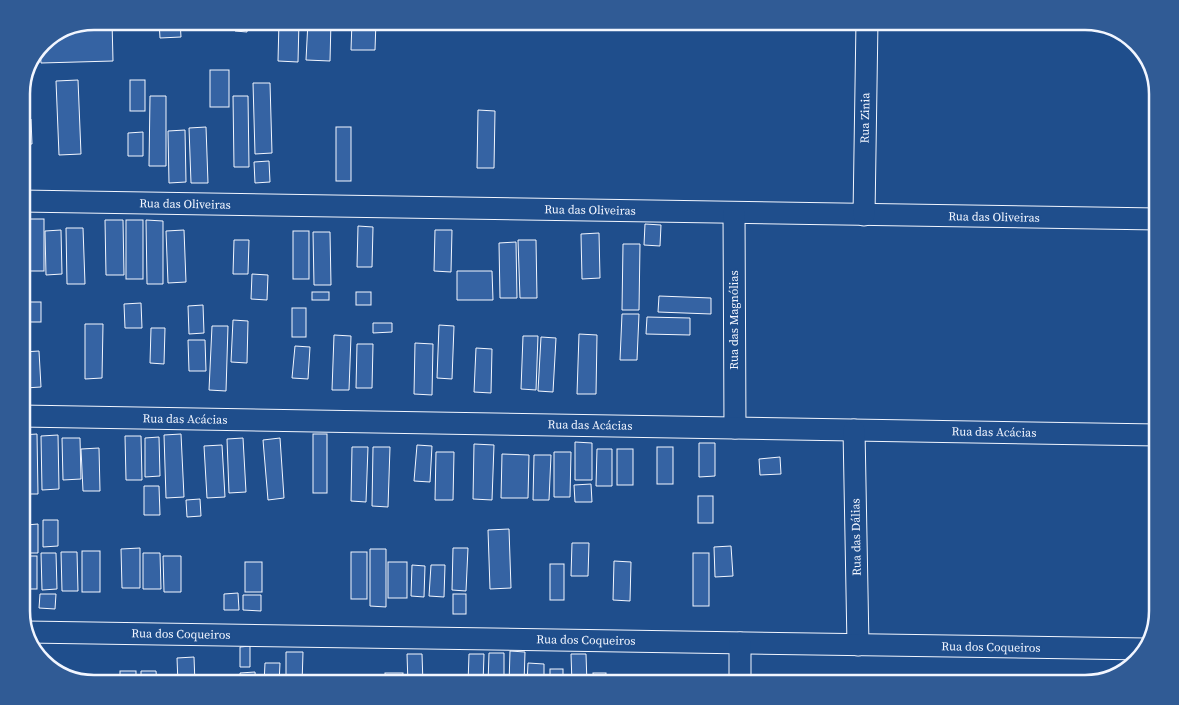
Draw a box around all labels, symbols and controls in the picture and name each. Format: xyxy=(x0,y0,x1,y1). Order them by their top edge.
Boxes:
street label: Rua Zinia xyxy=(857,92,873,144)
street label: Rua das Oliveiras xyxy=(139,195,231,213)
street label: Rua das Oliveiras xyxy=(544,201,636,219)
street label: Rua das Oliveiras xyxy=(948,208,1040,226)
street label: Rua das Magnólias xyxy=(726,270,742,370)
street label: Rua das Acácias xyxy=(142,410,228,428)
street label: Rua das Acácias xyxy=(547,416,633,434)
street label: Rua das Acácias xyxy=(951,423,1037,441)
street label: Rua das Dálias xyxy=(847,498,865,576)
street label: Rua dos Coqueiros xyxy=(131,625,231,643)
street label: Rua dos Coqueiros xyxy=(536,631,636,649)
street label: Rua dos Coqueiros xyxy=(941,638,1041,656)

